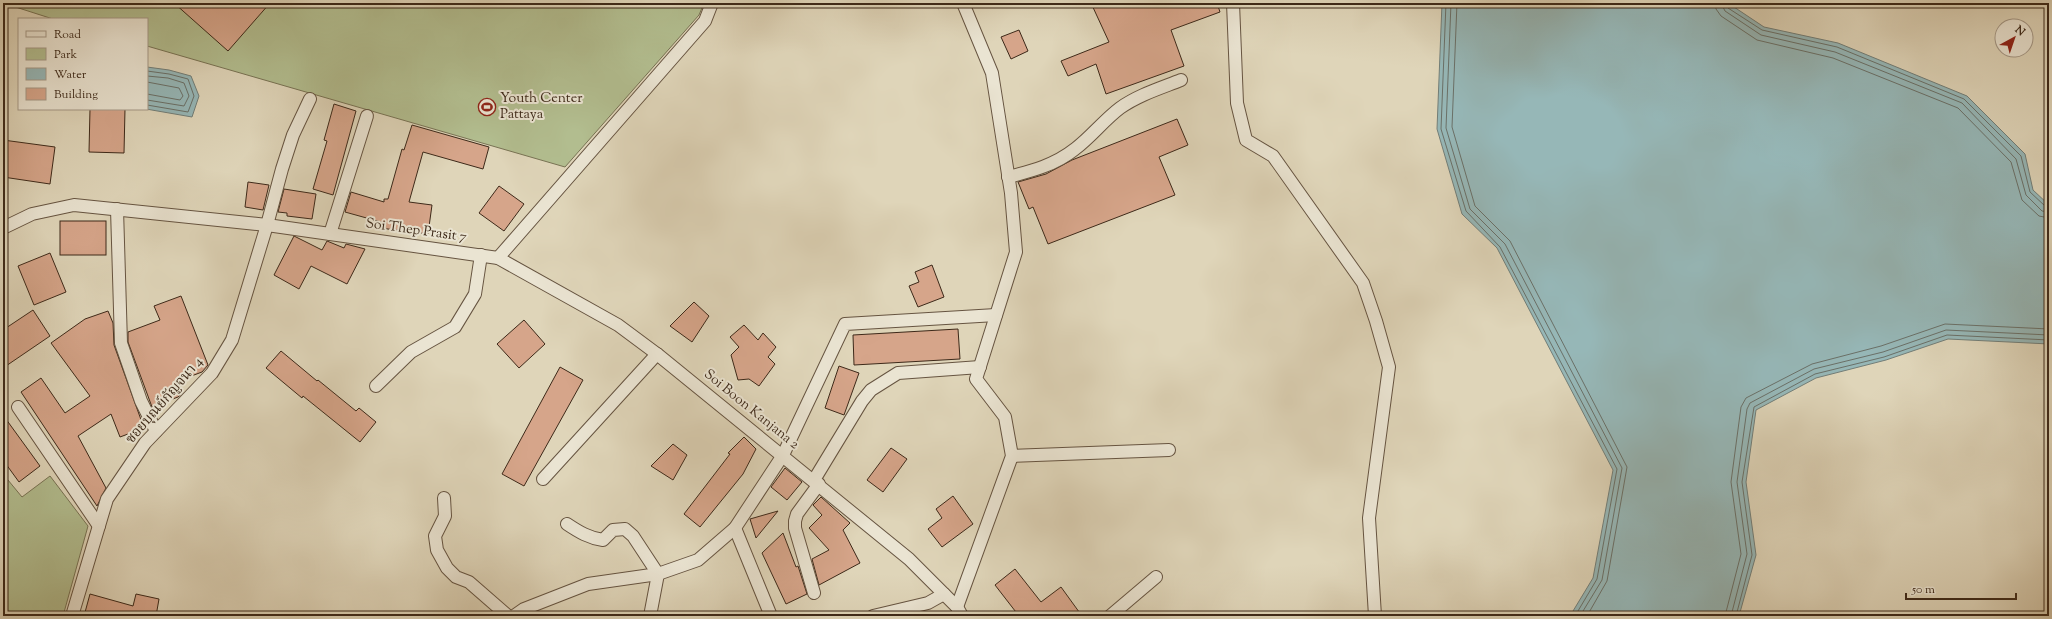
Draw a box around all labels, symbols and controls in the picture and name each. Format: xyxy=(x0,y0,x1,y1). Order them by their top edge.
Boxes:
legend xyxy=(18,18,148,110)
north arrow xyxy=(1994,18,2034,58)
text: N xyxy=(2011,22,2028,40)
text: Road xyxy=(54,26,81,44)
text: Park xyxy=(54,46,77,64)
text: Water xyxy=(54,66,87,84)
text: Building xyxy=(54,86,98,104)
place label: Youth Center Pattaya xyxy=(500,89,583,125)
sports icon: Youth Center Pattaya xyxy=(477,97,497,117)
street label: Soi Thep Prasit 7 xyxy=(364,214,468,248)
street label: ซอยบุณย์กัญจนา 4 xyxy=(121,353,208,449)
street label: Soi Boon Kanjana 2 xyxy=(699,365,803,455)
scale bar xyxy=(1906,575,2016,601)
text: 50 m xyxy=(1911,581,1935,599)

